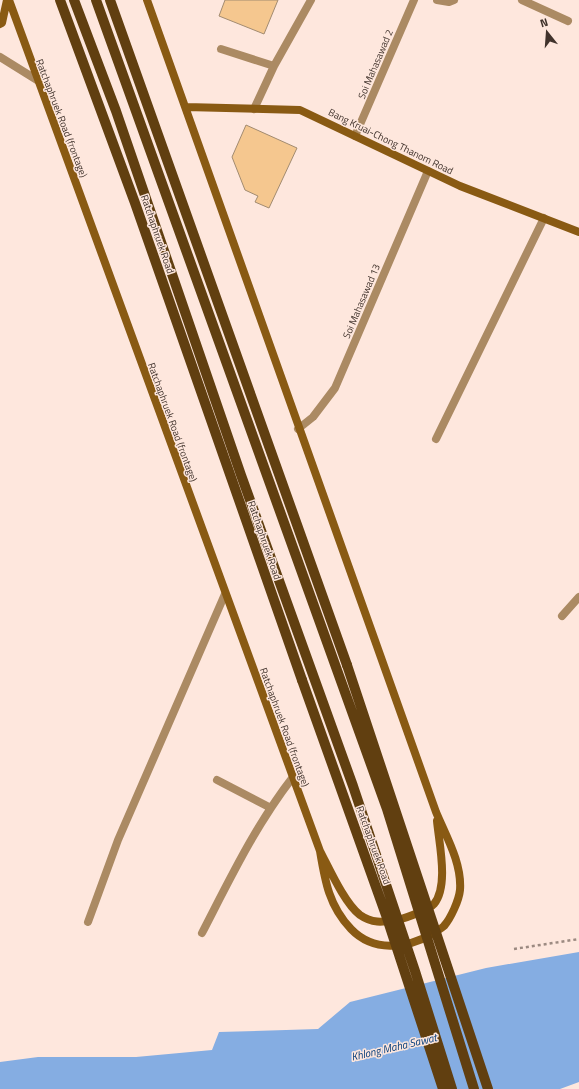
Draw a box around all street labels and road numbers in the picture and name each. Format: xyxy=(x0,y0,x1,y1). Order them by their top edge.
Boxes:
street label: Soi Mahasawad 2 xyxy=(354,27,397,101)
street label: Ratchaphruek Road (frontage) xyxy=(32,57,91,180)
street label: Bang Kruai-Chong Thanom Road xyxy=(326,105,456,178)
street label: Ratchaphruek Road xyxy=(137,193,178,276)
street label: Soi Mahasawad 13 xyxy=(339,262,384,341)
street label: Ratchaphruek Road (frontage) xyxy=(144,360,201,484)
street label: Ratchaphruek Road xyxy=(244,499,285,582)
street label: Ratchaphruek Road (frontage) xyxy=(256,665,313,789)
street label: Ratchaphruek Road xyxy=(352,804,395,887)

